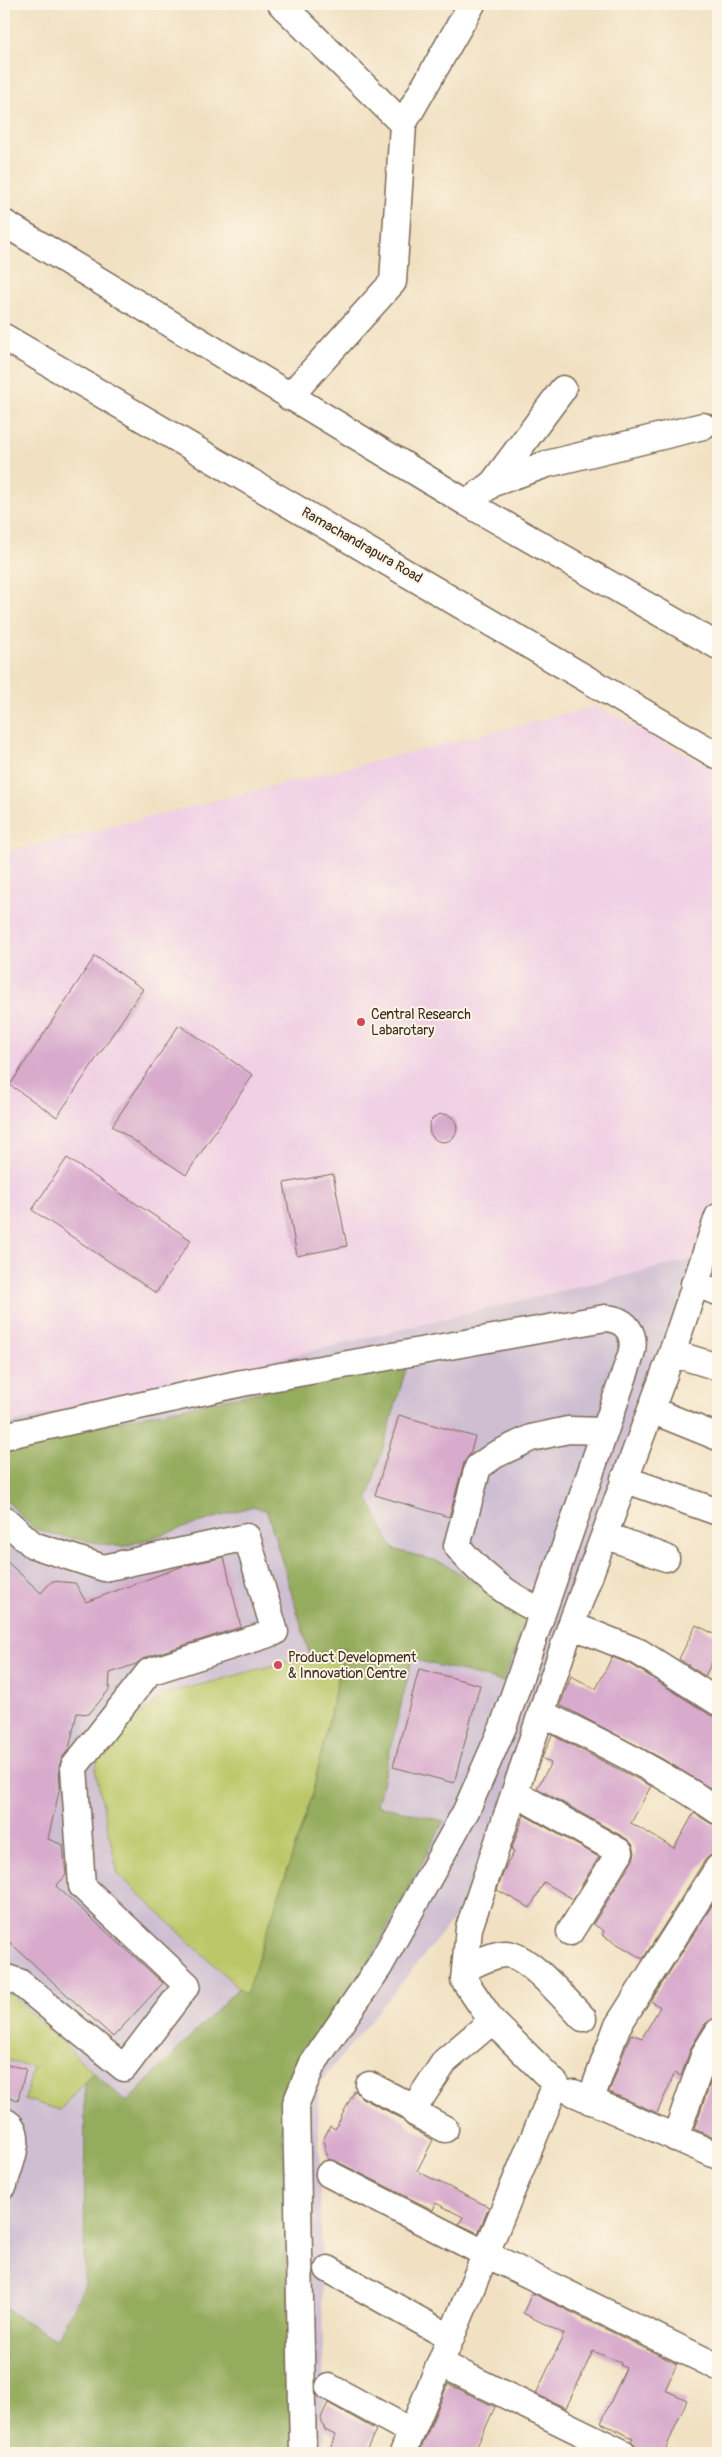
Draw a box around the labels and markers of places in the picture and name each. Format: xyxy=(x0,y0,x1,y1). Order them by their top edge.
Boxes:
place label: Central Research Labarotary xyxy=(371,1006,471,1039)
marker: Central Research Labarotary xyxy=(355,1016,367,1028)
place label: Product Development & Innovation Centre xyxy=(288,1649,417,1682)
marker: Product Development & Innovation Centre xyxy=(272,1659,284,1671)

